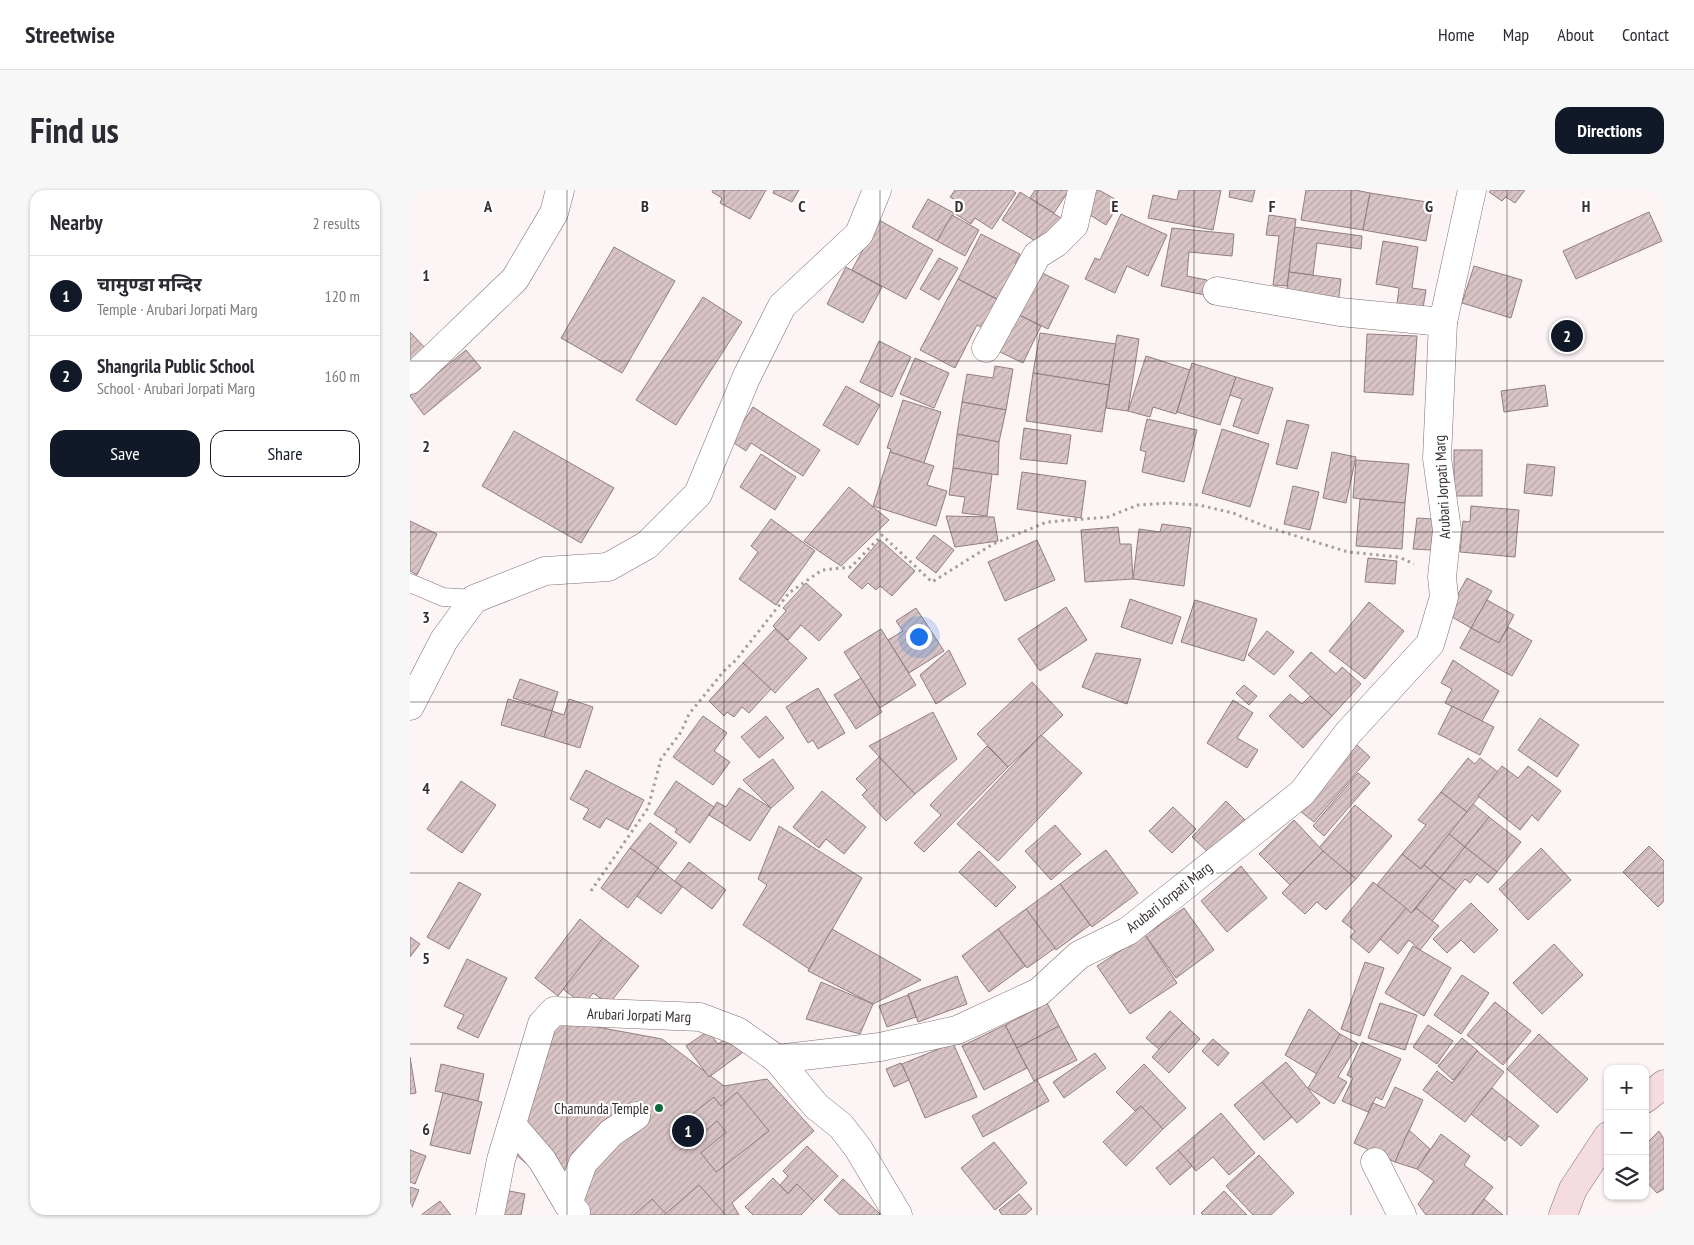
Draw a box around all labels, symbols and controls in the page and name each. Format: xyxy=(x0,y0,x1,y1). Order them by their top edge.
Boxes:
text: Streetwise xyxy=(25,19,115,50)
text: Home xyxy=(1438,23,1475,46)
text: Map xyxy=(1503,23,1529,46)
text: About xyxy=(1557,23,1594,46)
text: Contact xyxy=(1622,23,1669,46)
text: Find us xyxy=(30,107,119,153)
button: Directions xyxy=(1555,107,1664,154)
text: A xyxy=(483,196,493,216)
text: B xyxy=(641,196,649,216)
text: C xyxy=(798,196,806,216)
text: D xyxy=(955,196,964,216)
text: E xyxy=(1112,196,1119,216)
text: F xyxy=(1269,196,1276,216)
text: G xyxy=(1425,196,1433,216)
text: H xyxy=(1582,196,1590,216)
text: Nearby xyxy=(50,209,103,236)
text: 2 results xyxy=(313,213,360,233)
text: 1 xyxy=(422,265,430,285)
text: चामुण्डा मन्दिर xyxy=(97,272,202,296)
text: 1 xyxy=(62,286,70,306)
text: 120 m xyxy=(325,286,360,306)
text: Temple · Arubari Jorpati Marg xyxy=(97,299,258,319)
pin: 2 xyxy=(1551,317,1583,355)
text: Shangrila Public School xyxy=(97,354,255,378)
text: 2 xyxy=(62,366,70,386)
text: 160 m xyxy=(325,366,360,386)
text: School · Arubari Jorpati Marg xyxy=(97,378,255,398)
button: Save xyxy=(50,430,200,477)
button: Share xyxy=(210,430,360,477)
street label: Arubari Jorpati Marg xyxy=(1430,434,1454,540)
text: 2 xyxy=(422,436,430,456)
text: 3 xyxy=(422,607,430,627)
your location xyxy=(906,624,932,650)
text: 4 xyxy=(422,778,430,798)
street label: Arubari Jorpati Marg xyxy=(1122,857,1216,937)
text: 5 xyxy=(422,948,430,968)
street label: Arubari Jorpati Marg xyxy=(587,1004,691,1026)
map controls xyxy=(1604,1065,1649,1200)
button: + xyxy=(1604,1065,1649,1110)
place label: Chamunda Temple xyxy=(554,1099,649,1118)
marker: Chamunda Temple xyxy=(653,1102,665,1114)
button: − xyxy=(1604,1110,1649,1155)
pin: 1 xyxy=(672,1112,704,1150)
text: 6 xyxy=(422,1119,430,1139)
button: layers xyxy=(1604,1155,1649,1200)

